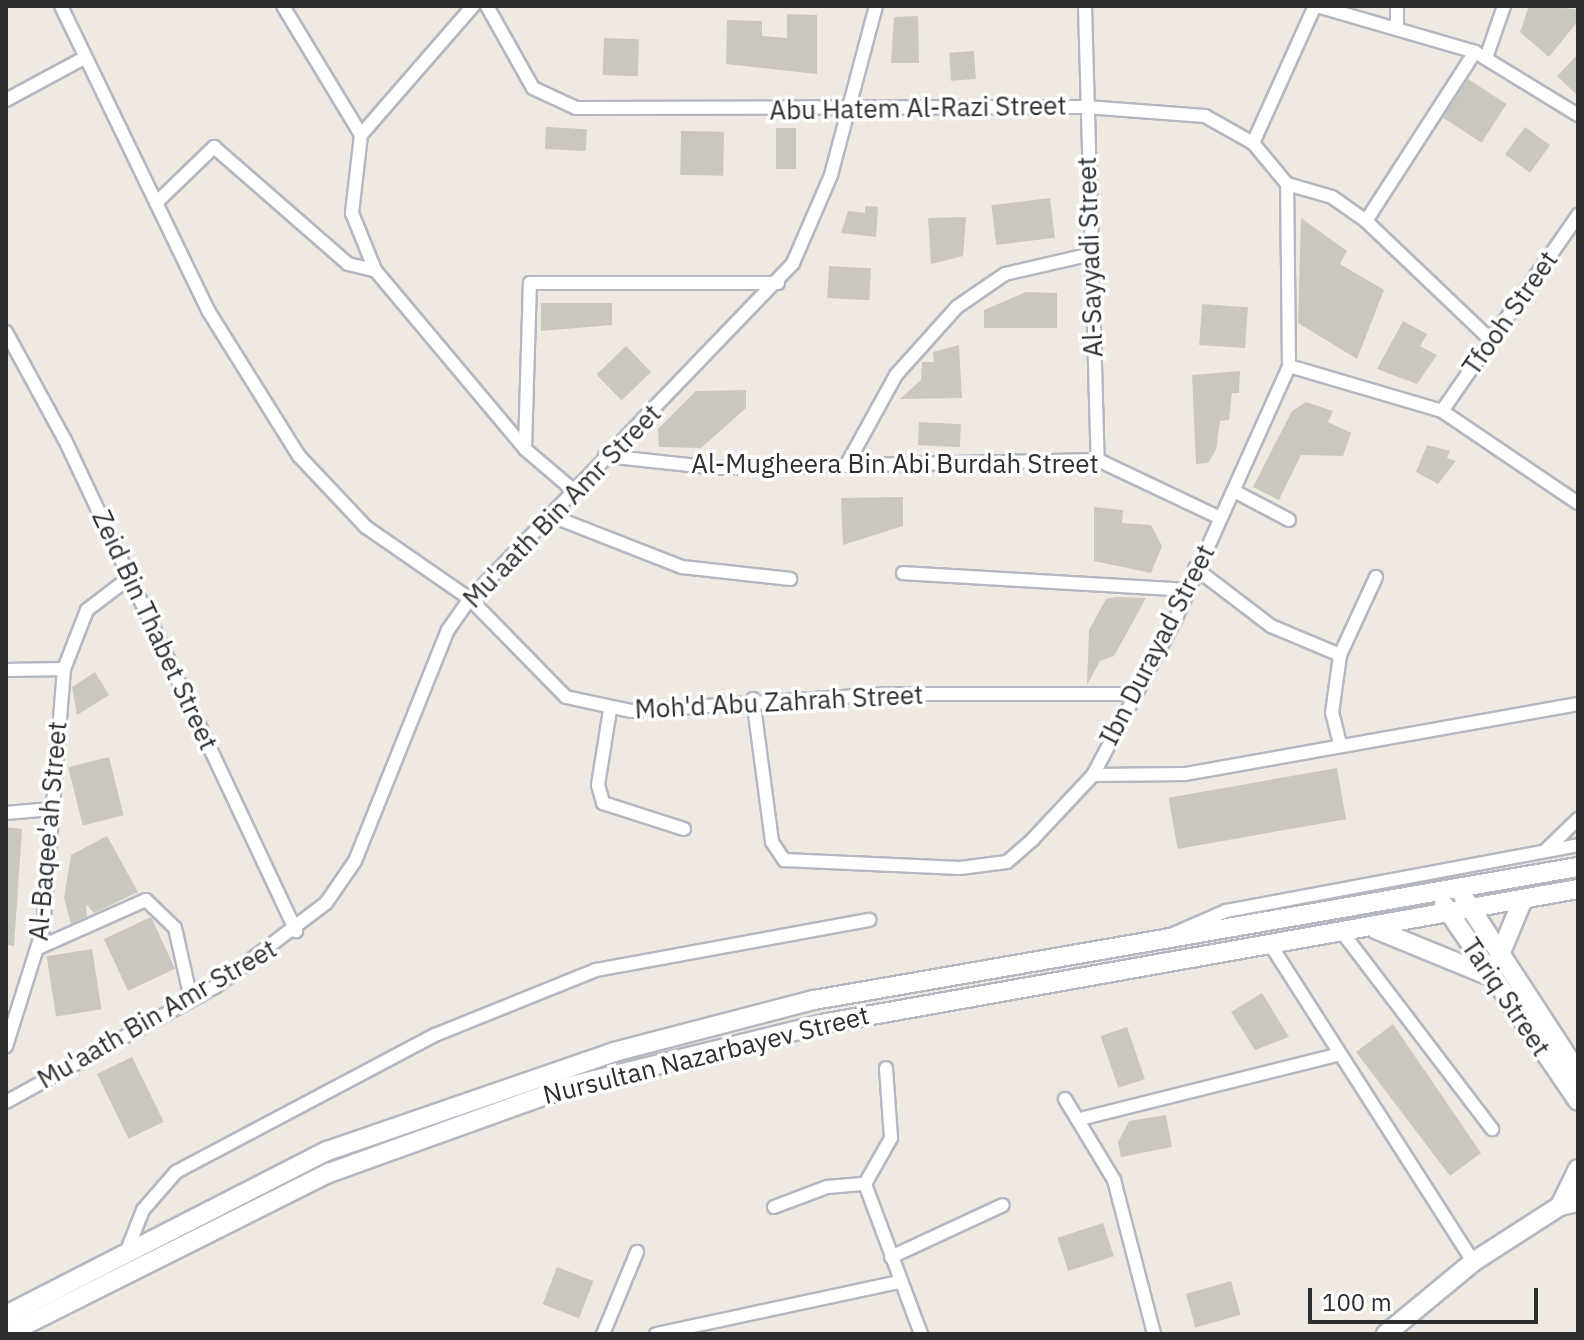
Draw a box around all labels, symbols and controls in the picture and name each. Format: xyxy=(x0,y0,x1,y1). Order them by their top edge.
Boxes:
street label: Abu Hatem Al-Razi Street xyxy=(769,90,1067,126)
street label: Al-Sayyadi Street xyxy=(1071,156,1109,358)
street label: Tfooh Street xyxy=(1456,245,1564,381)
street label: Mu'aath Bin Amr Street xyxy=(457,398,667,614)
street label: Al-Mugheera Bin Abi Burdah Street xyxy=(691,448,1099,480)
street label: Zeid Bin Thabet Street xyxy=(86,505,224,755)
street label: Ibn Durayad Street xyxy=(1093,540,1221,750)
street label: Moh'd Abu Zahrah Street xyxy=(634,679,924,725)
street label: Al-Baqee'ah Street xyxy=(23,720,73,942)
street label: Tariq Street xyxy=(1455,932,1557,1062)
street label: Mu'aath Bin Amr Street xyxy=(32,933,282,1095)
street label: Nursultan Nazarbayev Street xyxy=(540,999,872,1111)
scale bar xyxy=(1312,1272,1542,1322)
text: 100 m xyxy=(1322,1286,1392,1318)

